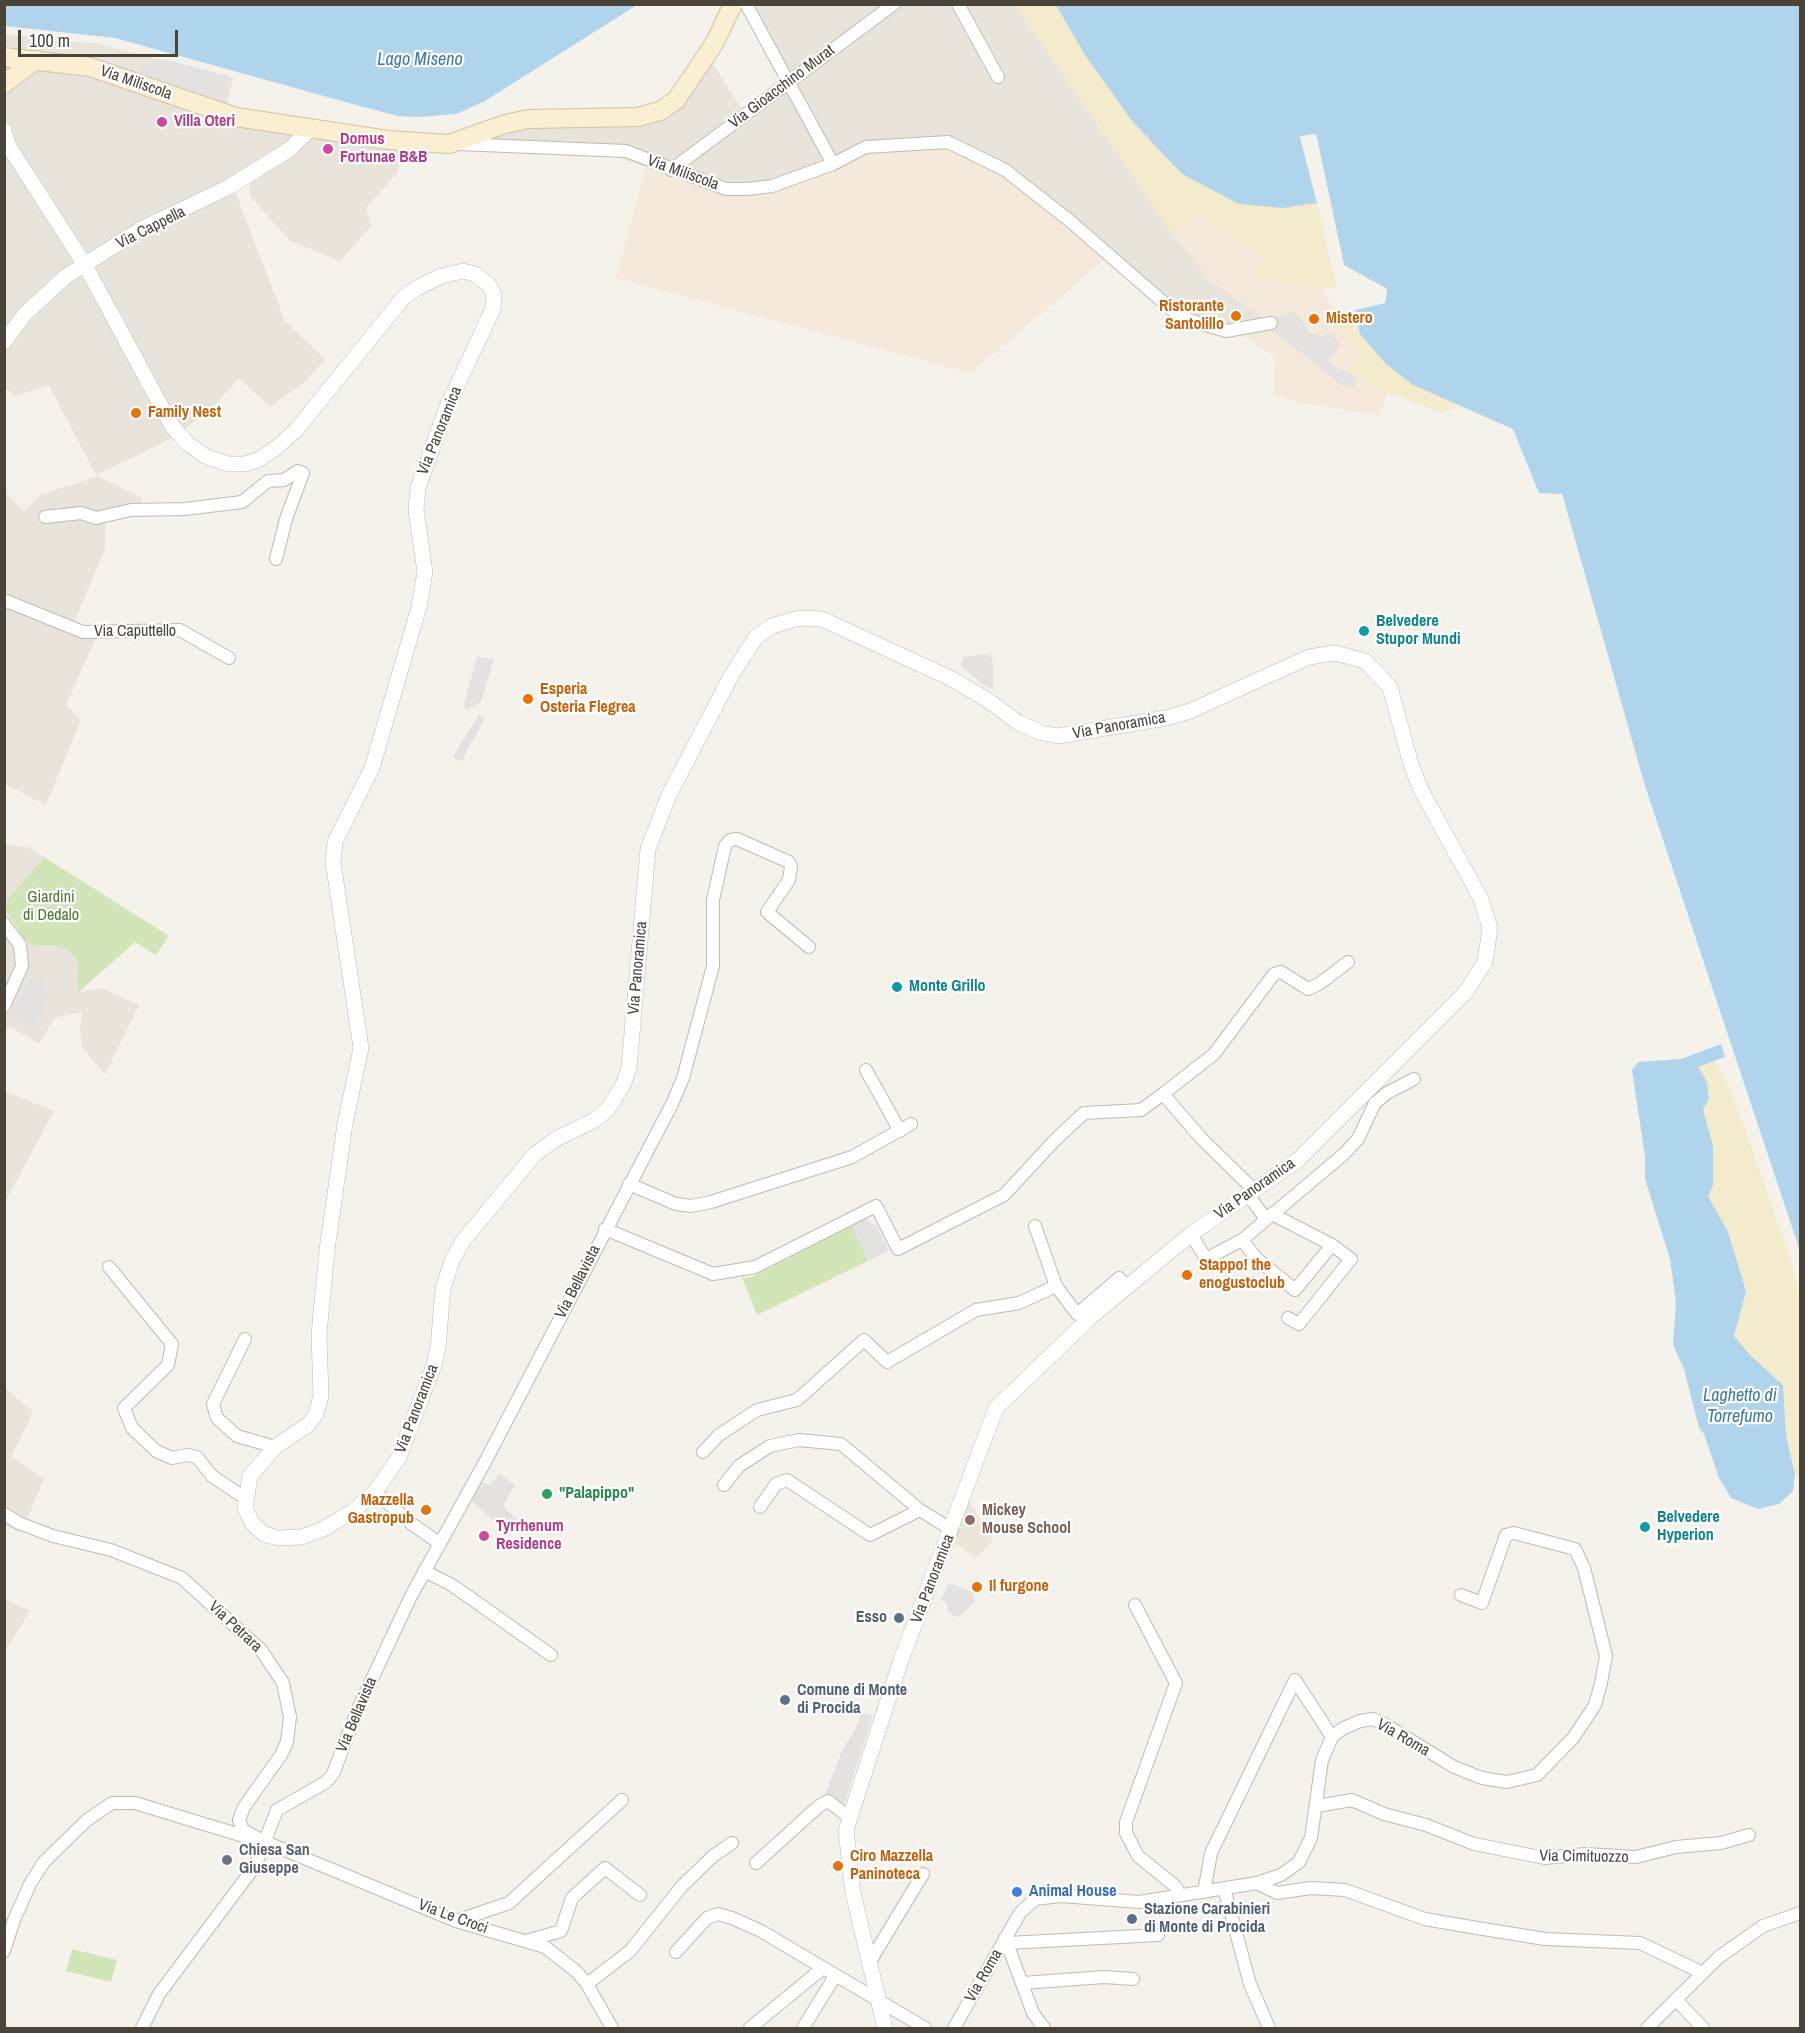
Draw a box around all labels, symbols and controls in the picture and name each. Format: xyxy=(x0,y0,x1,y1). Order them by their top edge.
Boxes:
scale bar xyxy=(21,18,182,56)
text: 100 m xyxy=(29,28,70,53)
street label: Via Gioacchino Murat xyxy=(725,41,839,133)
water label: Lago Miseno xyxy=(377,49,463,71)
street label: Via Miliscola xyxy=(97,62,175,104)
place label: Villa Oteri xyxy=(174,112,235,132)
marker: Villa Oteri xyxy=(155,115,169,129)
place label: Domus Fortunae B&B xyxy=(340,130,428,168)
marker: Domus Fortunae B&B xyxy=(321,142,335,156)
street label: Via Miliscola xyxy=(645,151,721,195)
street label: Via Cappella xyxy=(113,202,189,254)
place label: Ristorante Santolillo xyxy=(1159,297,1224,335)
marker: Ristorante Santolillo xyxy=(1229,309,1243,323)
place label: Mistero xyxy=(1326,309,1373,329)
marker: Mistero xyxy=(1307,312,1321,326)
street label: Via Panoramica xyxy=(414,384,466,478)
place label: Family Nest xyxy=(148,403,221,423)
marker: Family Nest xyxy=(129,406,143,420)
place label: Belvedere Stupor Mundi xyxy=(1376,612,1461,650)
street label: Via Caputtello xyxy=(94,622,176,642)
marker: Belvedere Stupor Mundi xyxy=(1357,624,1371,638)
place label: Esperia Osteria Flegrea xyxy=(540,680,636,718)
marker: Esperia Osteria Flegrea xyxy=(521,692,535,706)
street label: Via Panoramica xyxy=(1071,708,1167,744)
park label: Giardini di Dedalo xyxy=(23,888,79,926)
street label: Via Panoramica xyxy=(624,920,652,1016)
place label: Monte Grillo xyxy=(909,977,986,997)
marker: Monte Grillo xyxy=(890,980,904,994)
street label: Via Panoramica xyxy=(1211,1154,1299,1224)
street label: Via Bellavista xyxy=(551,1242,605,1322)
place label: Stappo! the enogustoclub xyxy=(1199,1256,1285,1294)
marker: Stappo! the enogustoclub xyxy=(1180,1268,1194,1282)
street label: Via Panoramica xyxy=(391,1362,443,1456)
water label: Laghetto di Torrefumo xyxy=(1703,1385,1777,1428)
place label: "Palapippo" xyxy=(559,1484,634,1504)
marker: "Palapippo" xyxy=(540,1487,554,1501)
place label: Mazzella Gastropub xyxy=(348,1491,414,1529)
place label: Mickey Mouse School xyxy=(982,1501,1071,1539)
marker: Mazzella Gastropub xyxy=(419,1503,433,1517)
place label: Belvedere Hyperion xyxy=(1657,1508,1720,1546)
marker: Mickey Mouse School xyxy=(963,1513,977,1527)
place label: Tyrrhenum Residence xyxy=(496,1517,564,1555)
marker: Belvedere Hyperion xyxy=(1638,1520,1652,1534)
marker: Tyrrhenum Residence xyxy=(477,1529,491,1543)
street label: Via Panoramica xyxy=(907,1532,959,1626)
place label: Il furgone xyxy=(989,1577,1049,1597)
marker: Il furgone xyxy=(970,1580,984,1594)
street label: Via Petrara xyxy=(204,1597,266,1657)
place label: Esso xyxy=(856,1608,887,1628)
marker: Esso xyxy=(892,1611,906,1625)
street label: Via Bellavista xyxy=(333,1674,381,1756)
place label: Comune di Monte di Procida xyxy=(797,1681,907,1719)
marker: Comune di Monte di Procida xyxy=(778,1693,792,1707)
street label: Via Roma xyxy=(1373,1715,1433,1761)
place label: Chiesa San Giuseppe xyxy=(239,1841,310,1879)
place label: Ciro Mazzella Paninoteca xyxy=(850,1847,933,1885)
street label: Via Cimituozzo xyxy=(1539,1847,1629,1867)
marker: Chiesa San Giuseppe xyxy=(220,1853,234,1867)
marker: Ciro Mazzella Paninoteca xyxy=(831,1859,845,1873)
place label: Animal House xyxy=(1029,1882,1116,1902)
marker: Animal House xyxy=(1010,1885,1024,1899)
street label: Via Le Croci xyxy=(416,1896,490,1938)
place label: Stazione Carabinieri di Monte di Procida xyxy=(1144,1900,1270,1938)
marker: Stazione Carabinieri di Monte di Procida xyxy=(1125,1912,1139,1926)
street label: Via Roma xyxy=(961,1946,1007,2006)

